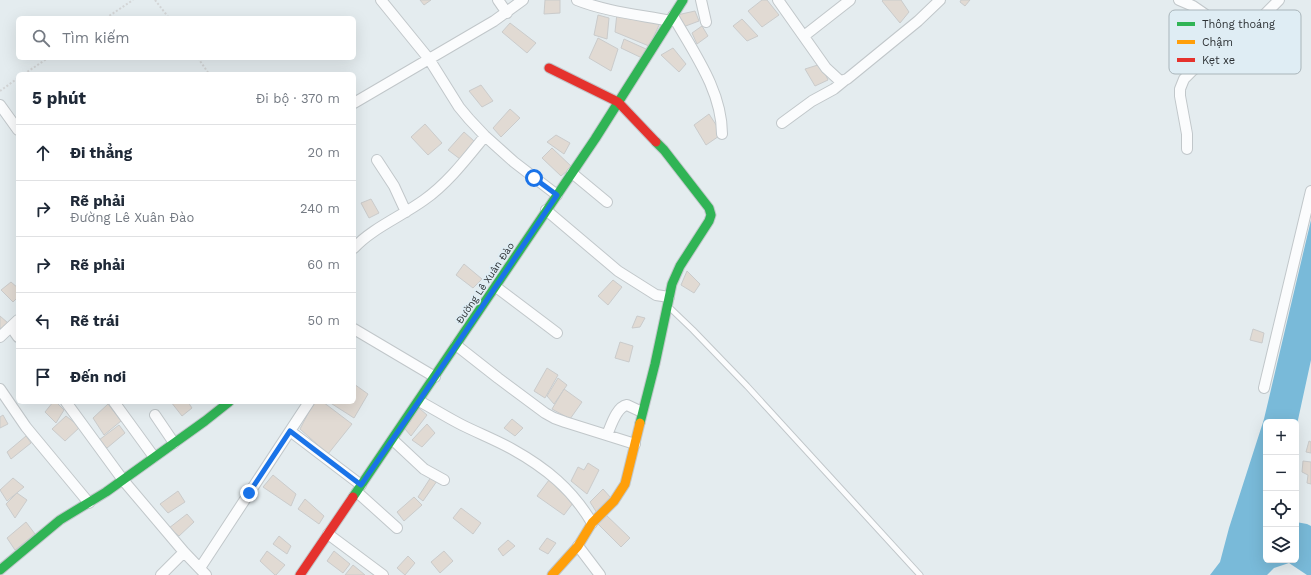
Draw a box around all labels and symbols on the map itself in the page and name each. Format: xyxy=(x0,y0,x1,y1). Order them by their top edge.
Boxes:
legend xyxy=(1169,10,1301,74)
text: Thông thoáng xyxy=(1202,18,1275,31)
text: Chậm xyxy=(1202,36,1233,49)
text: Kẹt xe xyxy=(1202,54,1235,67)
route start xyxy=(525,169,543,187)
street label: Đường Lê Xuân Đào xyxy=(454,240,516,326)
route end xyxy=(240,484,258,502)

